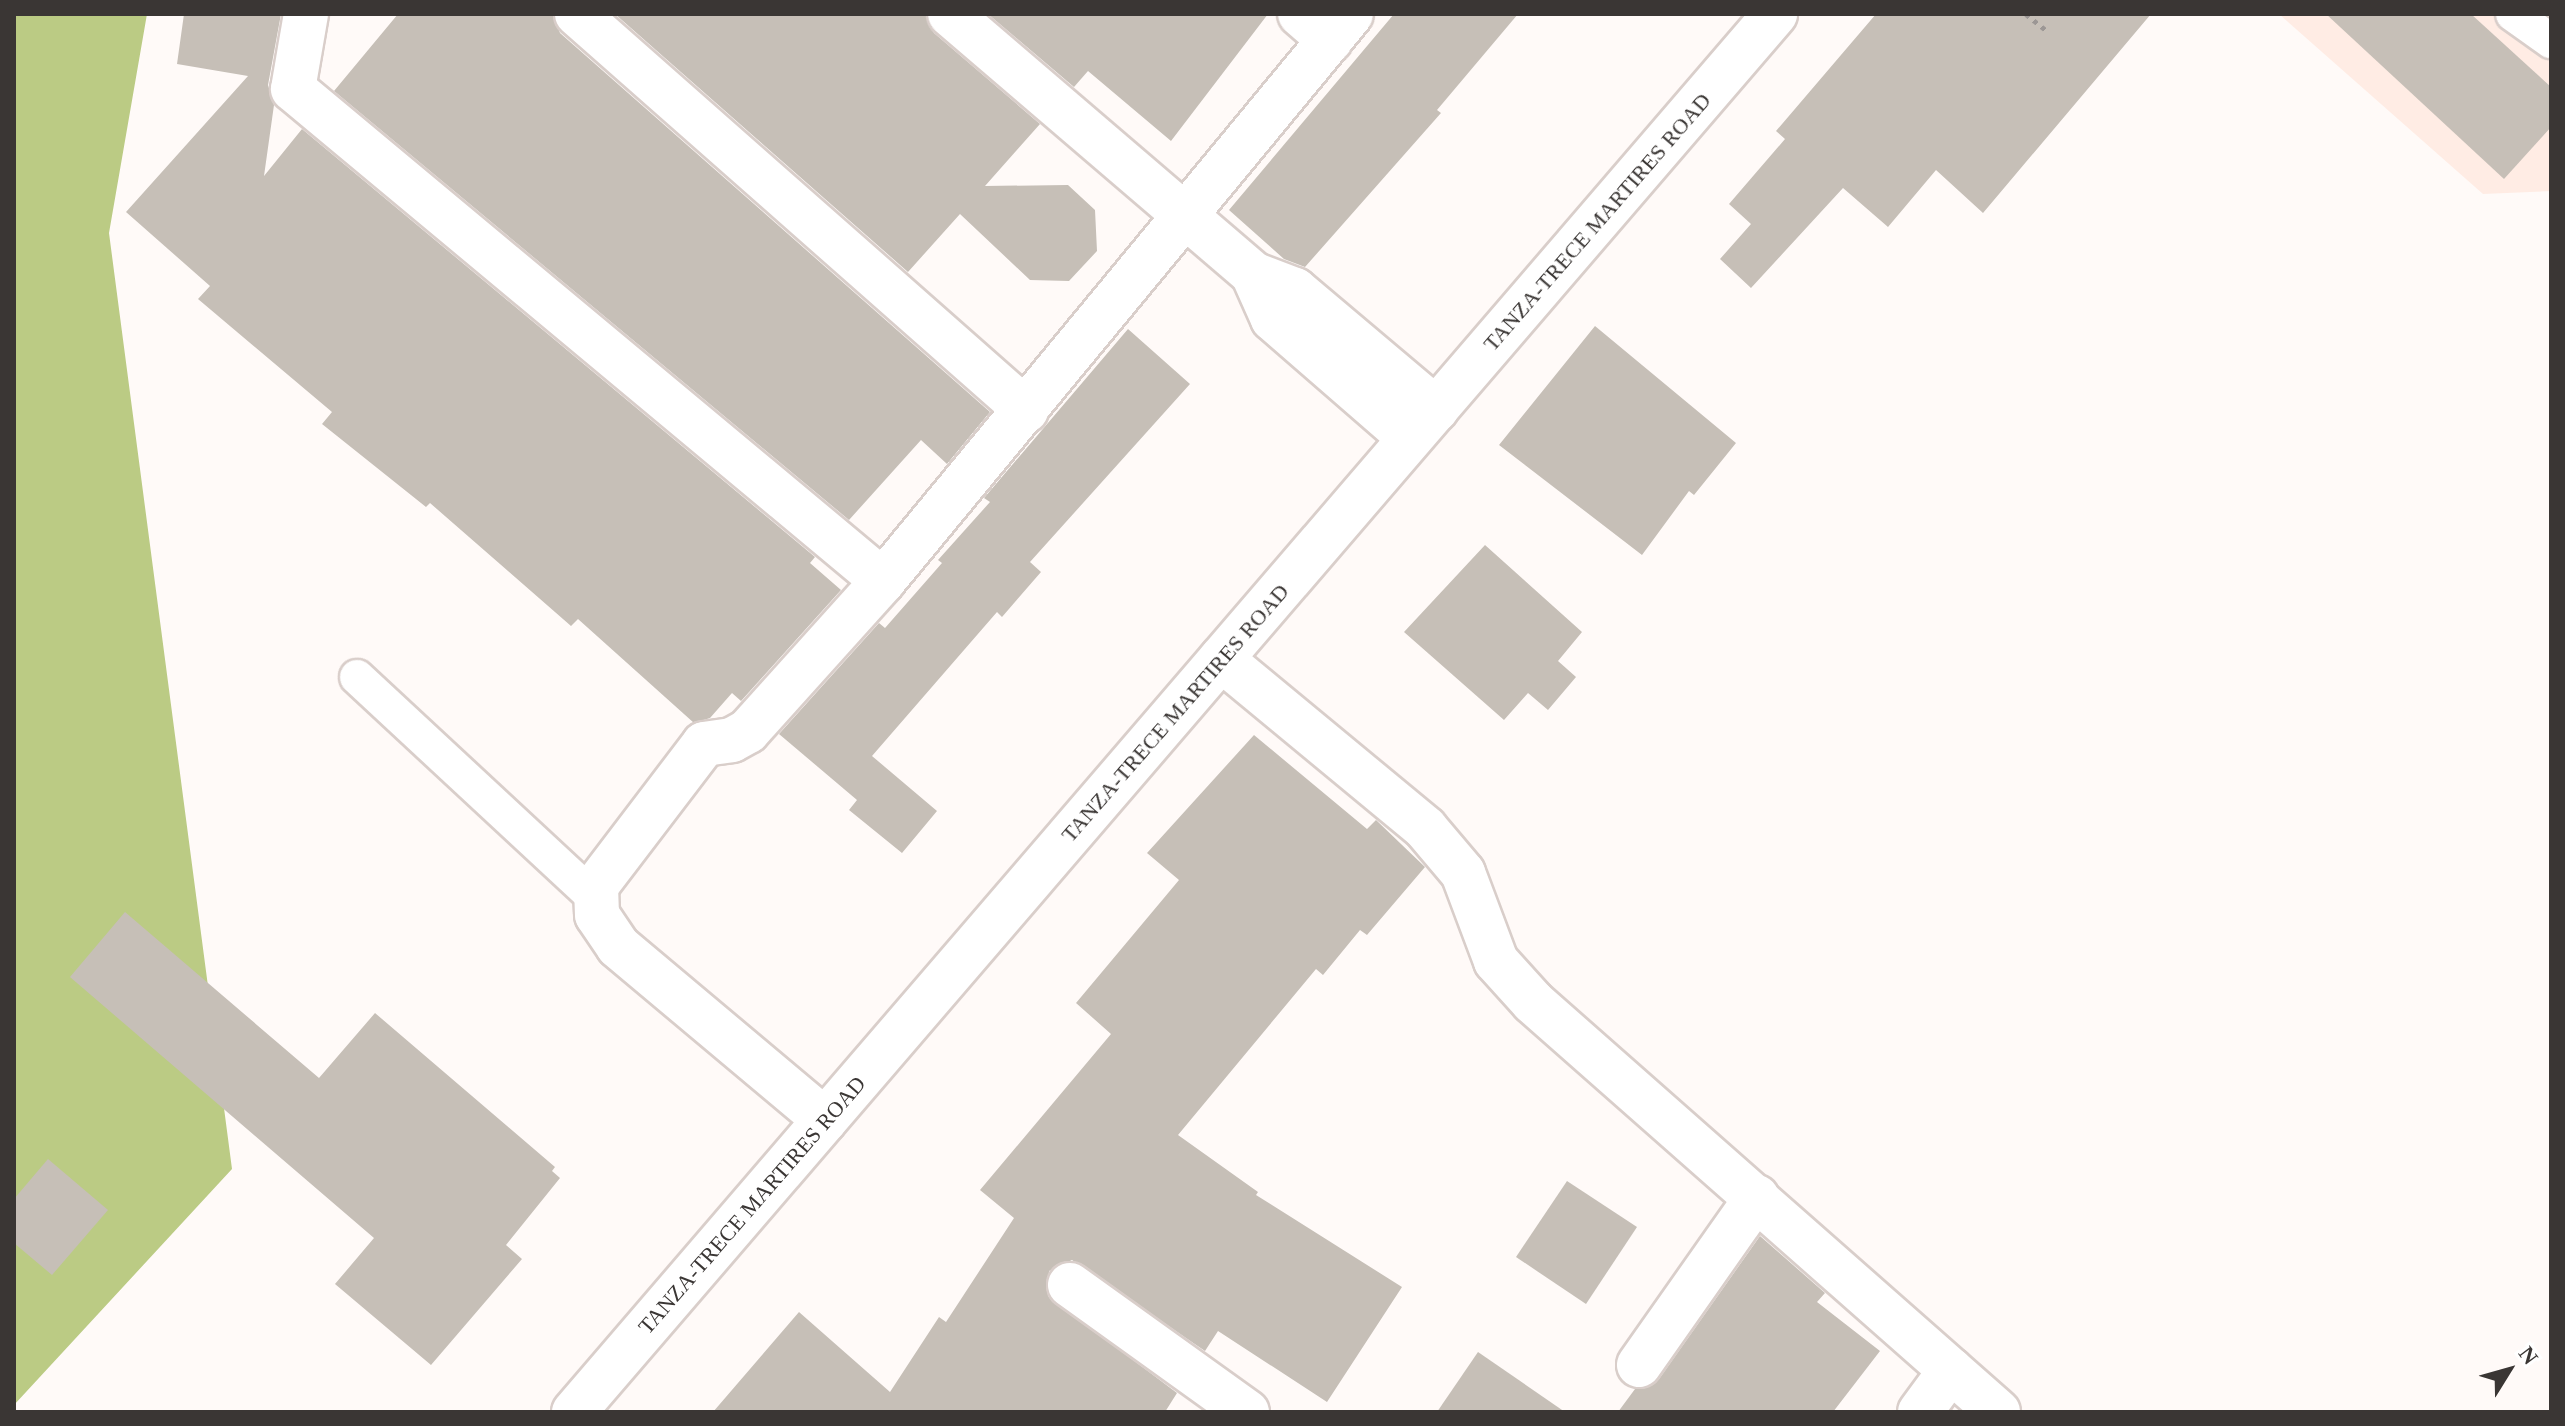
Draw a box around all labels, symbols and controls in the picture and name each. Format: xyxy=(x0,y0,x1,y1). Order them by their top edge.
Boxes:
street label: TANZA-TRECE MARTIRES ROAD xyxy=(1478,88,1716,356)
street label: TANZA-TRECE MARTIRES ROAD xyxy=(1056,579,1294,847)
street label: TANZA-TRECE MARTIRES ROAD xyxy=(633,1071,871,1339)
north arrow xyxy=(2469,1330,2549,1410)
text: N xyxy=(2514,1341,2543,1369)

